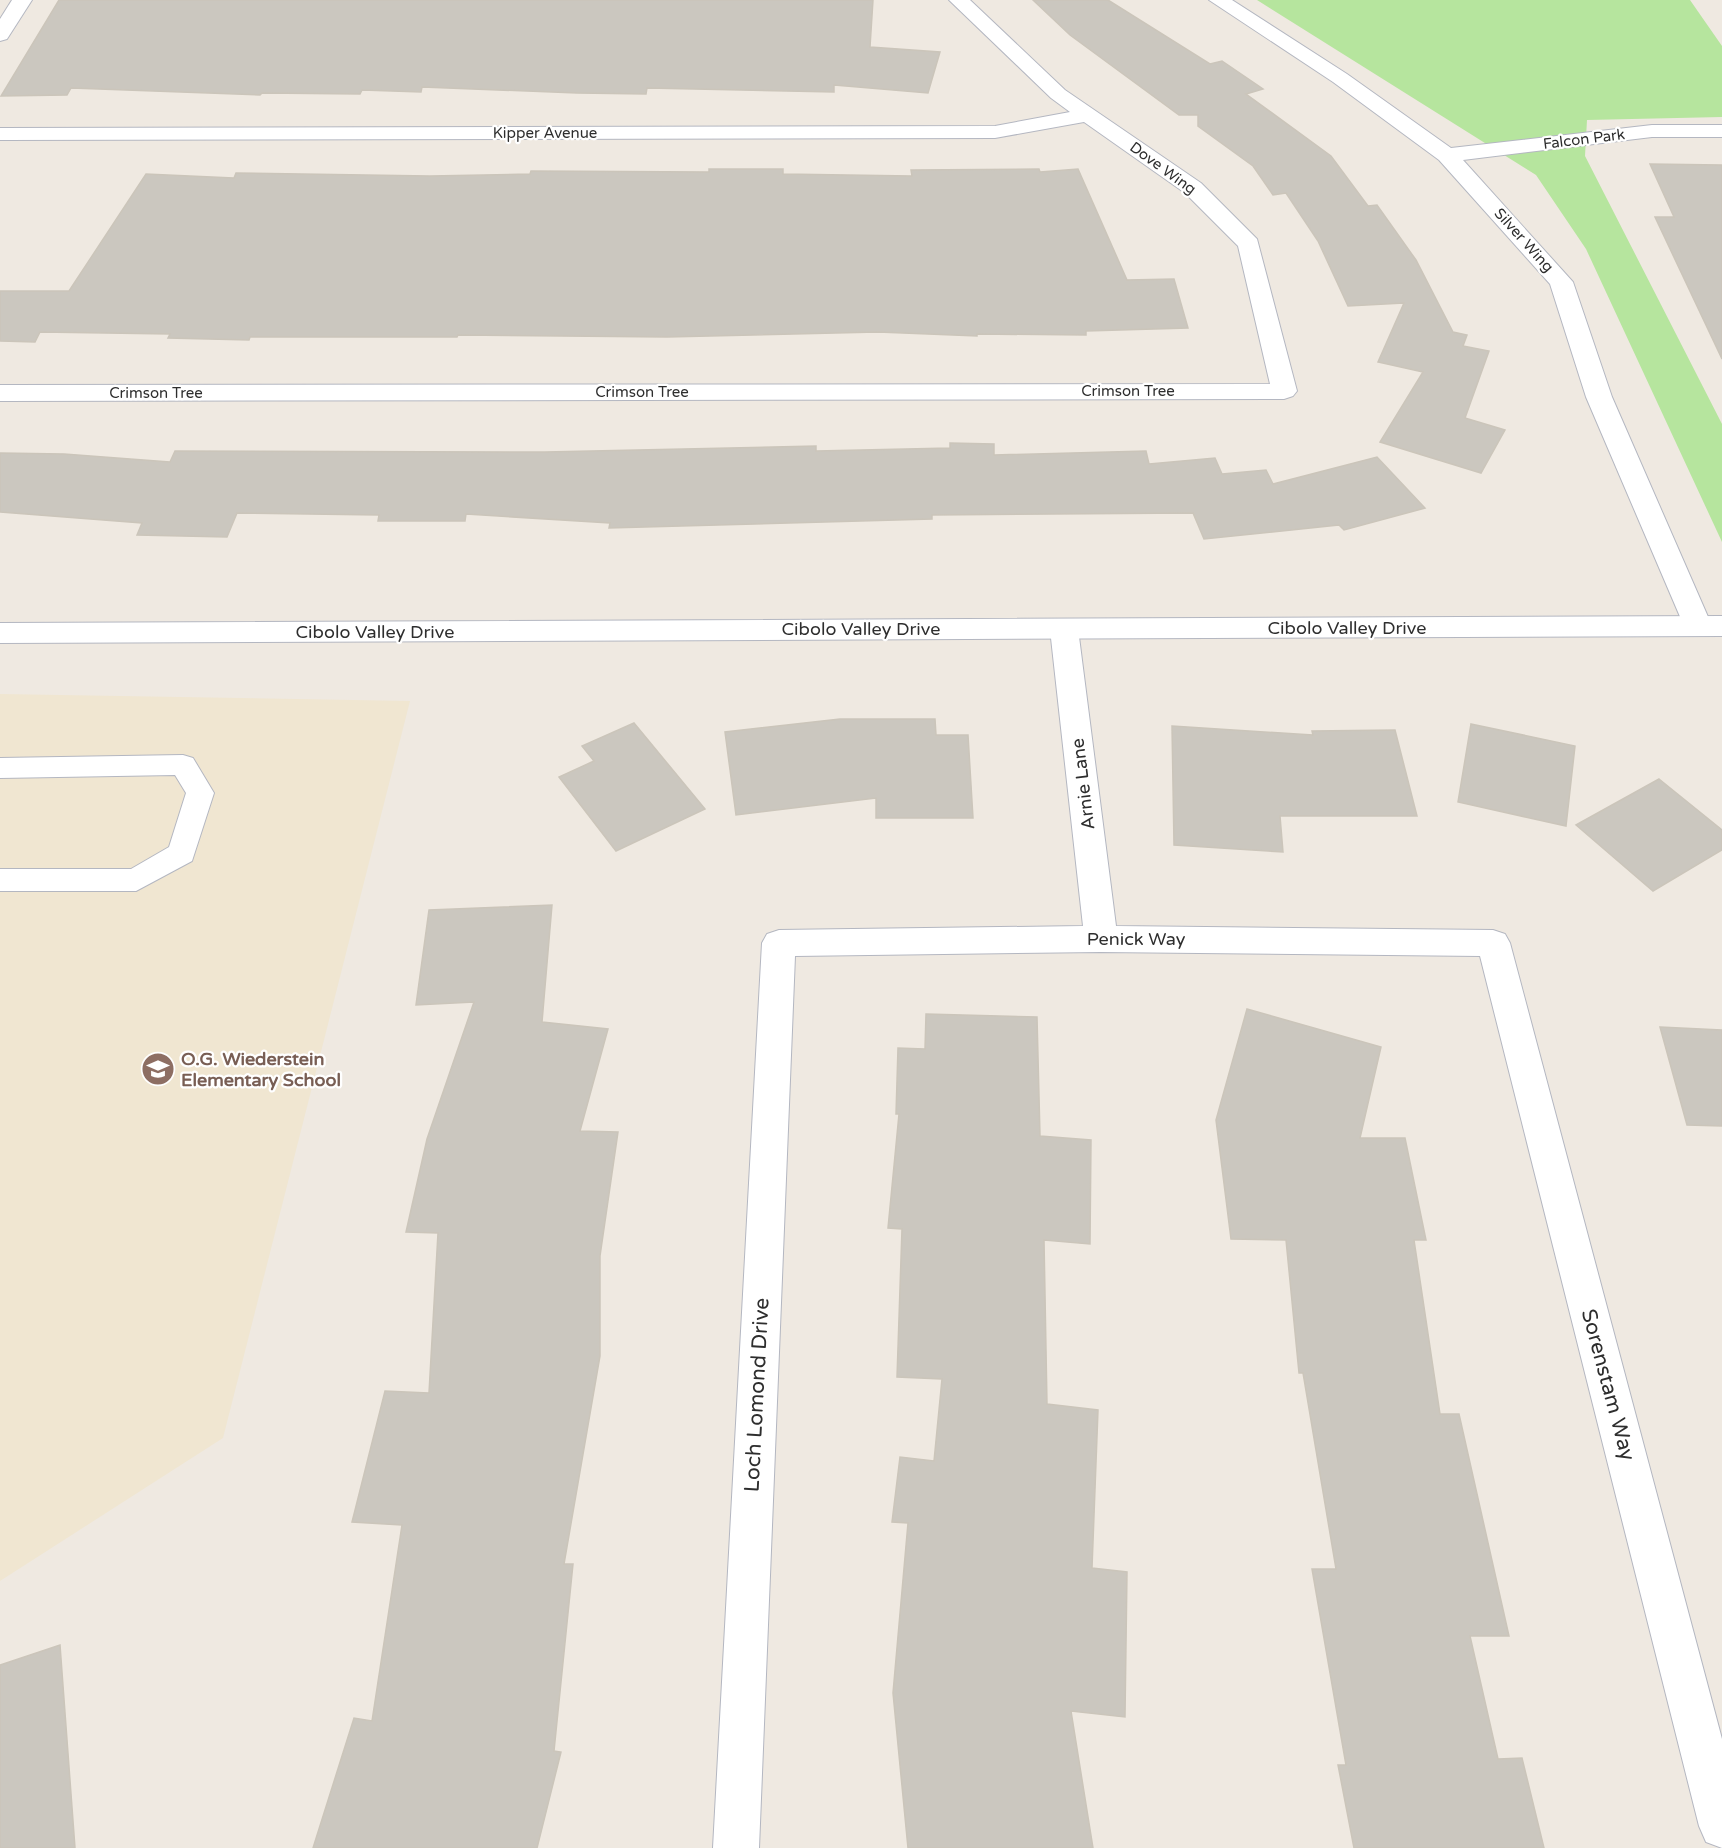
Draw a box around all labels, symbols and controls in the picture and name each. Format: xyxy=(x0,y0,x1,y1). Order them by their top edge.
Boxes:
street label: Kipper Avenue xyxy=(493,124,597,142)
street label: Falcon Park xyxy=(1542,125,1626,153)
street label: Dove Wing xyxy=(1126,138,1200,198)
street label: Silver Wing xyxy=(1491,204,1557,276)
street label: Crimson Tree xyxy=(1081,382,1175,400)
street label: Crimson Tree xyxy=(595,383,689,401)
street label: Crimson Tree xyxy=(109,384,203,402)
street label: Cibolo Valley Drive xyxy=(1268,617,1426,639)
street label: Cibolo Valley Drive xyxy=(782,618,940,640)
street label: Cibolo Valley Drive xyxy=(296,621,454,643)
street label: Arnie Lane xyxy=(1066,737,1100,831)
street label: Penick Way xyxy=(1087,928,1186,950)
place label: O.G. Wiederstein Elementary School xyxy=(181,1048,341,1091)
school or university icon: O.G. Wiederstein Elementary School xyxy=(140,1051,176,1087)
street label: Loch Lomond Drive xyxy=(739,1297,775,1493)
street label: Sorenstam Way xyxy=(1576,1306,1640,1464)

